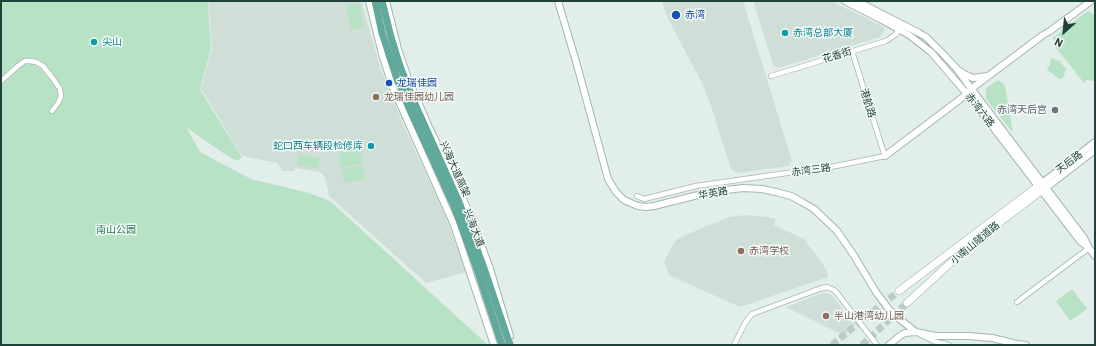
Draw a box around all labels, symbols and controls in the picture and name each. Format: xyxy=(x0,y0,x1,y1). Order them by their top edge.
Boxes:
marker: 赤湾 xyxy=(670,9,682,21)
place label: 赤湾 xyxy=(685,9,705,21)
north arrow xyxy=(1044,12,1084,52)
place label: 赤湾总部大厦 xyxy=(793,27,853,39)
marker: 赤湾总部大厦 xyxy=(780,28,790,38)
place label: 尖山 xyxy=(102,36,122,48)
text: N xyxy=(1052,36,1065,51)
marker: 尖山 xyxy=(89,37,99,47)
street label: 花香街 xyxy=(821,45,853,65)
place label: 龙瑞佳园 xyxy=(397,77,437,89)
marker: 龙瑞佳园 xyxy=(384,78,394,88)
street label: 港航路 xyxy=(858,87,878,119)
place label: 龙瑞佳园幼儿园 xyxy=(384,91,454,103)
street label: 赤湾六路 xyxy=(963,91,997,129)
marker: 龙瑞佳园幼儿园 xyxy=(371,92,381,102)
place label: 赤湾天后宫 xyxy=(997,104,1047,116)
marker: 赤湾天后宫 xyxy=(1050,105,1060,115)
street label: 兴海大道高架 xyxy=(437,139,473,199)
place label: 蛇口西车辆段检修库 xyxy=(273,140,363,152)
marker: 蛇口西车辆段检修库 xyxy=(366,141,376,151)
street label: 天后路 xyxy=(1053,148,1085,176)
street label: 赤湾三路 xyxy=(790,161,832,179)
street label: 华英路 xyxy=(697,184,729,202)
street label: 兴海大道 xyxy=(461,207,487,249)
street label: 小南山隧道路 xyxy=(948,219,1002,267)
park label: 南山公园 xyxy=(96,224,136,236)
place label: 赤湾学校 xyxy=(749,245,789,257)
marker: 赤湾学校 xyxy=(736,246,746,256)
place label: 半山港湾幼儿园 xyxy=(834,310,904,322)
marker: 半山港湾幼儿园 xyxy=(821,311,831,321)

